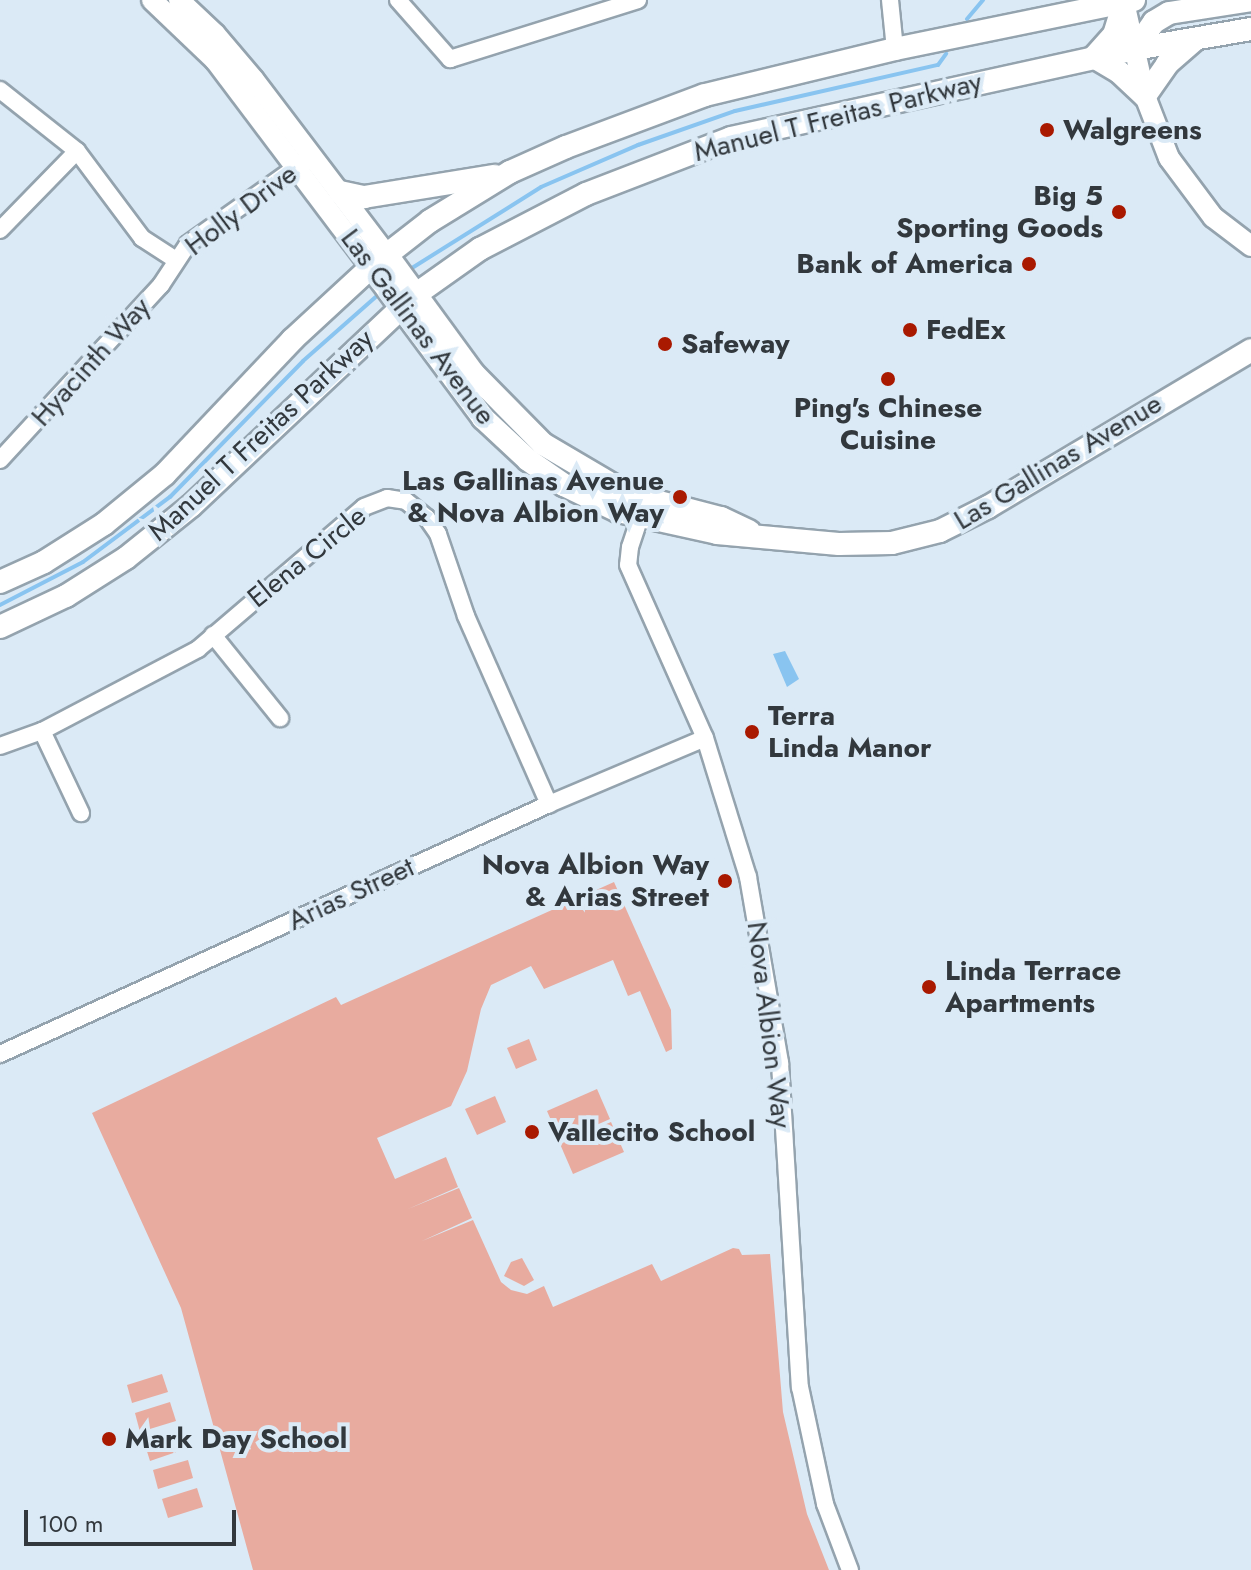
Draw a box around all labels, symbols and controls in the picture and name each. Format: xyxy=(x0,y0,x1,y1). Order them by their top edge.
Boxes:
street label: Manuel T Freitas Parkway xyxy=(691,65,985,169)
place label: Walgreens xyxy=(1063,113,1202,147)
marker: Walgreens xyxy=(1038,121,1056,139)
street label: Holly Drive xyxy=(179,157,303,263)
place label: Big 5 Sporting Goods xyxy=(896,179,1103,245)
marker: Big 5 Sporting Goods xyxy=(1110,203,1128,221)
street label: Las Gallinas Avenue xyxy=(334,223,502,431)
place label: Bank of America xyxy=(796,247,1013,281)
marker: Bank of America xyxy=(1020,255,1038,273)
street label: Hyacinth Way xyxy=(24,291,158,433)
place label: FedEx xyxy=(926,313,1006,347)
marker: FedEx xyxy=(901,321,919,339)
street label: Manuel T Freitas Parkway xyxy=(142,322,380,548)
place label: Safeway xyxy=(681,327,790,361)
marker: Safeway xyxy=(656,335,674,353)
marker: Ping's Chinese Cuisine xyxy=(879,370,897,388)
street label: Las Gallinas Avenue xyxy=(948,387,1168,537)
place label: Ping's Chinese Cuisine xyxy=(794,391,982,457)
place label: Las Gallinas Avenue & Nova Albion Way xyxy=(402,464,664,530)
marker: Las Gallinas Avenue & Nova Albion Way xyxy=(671,488,689,506)
street label: Elena Circle xyxy=(241,499,373,615)
place label: Terra Linda Manor xyxy=(768,699,932,765)
marker: Terra Linda Manor xyxy=(743,723,761,741)
place label: Nova Albion Way & Arias Street xyxy=(482,848,709,914)
street label: Arias Street xyxy=(283,850,419,938)
marker: Nova Albion Way & Arias Street xyxy=(716,872,734,890)
street label: Nova Albion Way xyxy=(740,920,798,1130)
place label: Linda Terrace Apartments xyxy=(945,954,1121,1020)
marker: Linda Terrace Apartments xyxy=(920,978,938,996)
place label: Vallecito School xyxy=(548,1115,755,1149)
marker: Vallecito School xyxy=(523,1123,541,1141)
place label: Mark Day School xyxy=(125,1422,347,1456)
marker: Mark Day School xyxy=(100,1430,118,1448)
scale bar xyxy=(28,1494,240,1544)
text: 100 m xyxy=(38,1506,104,1541)

